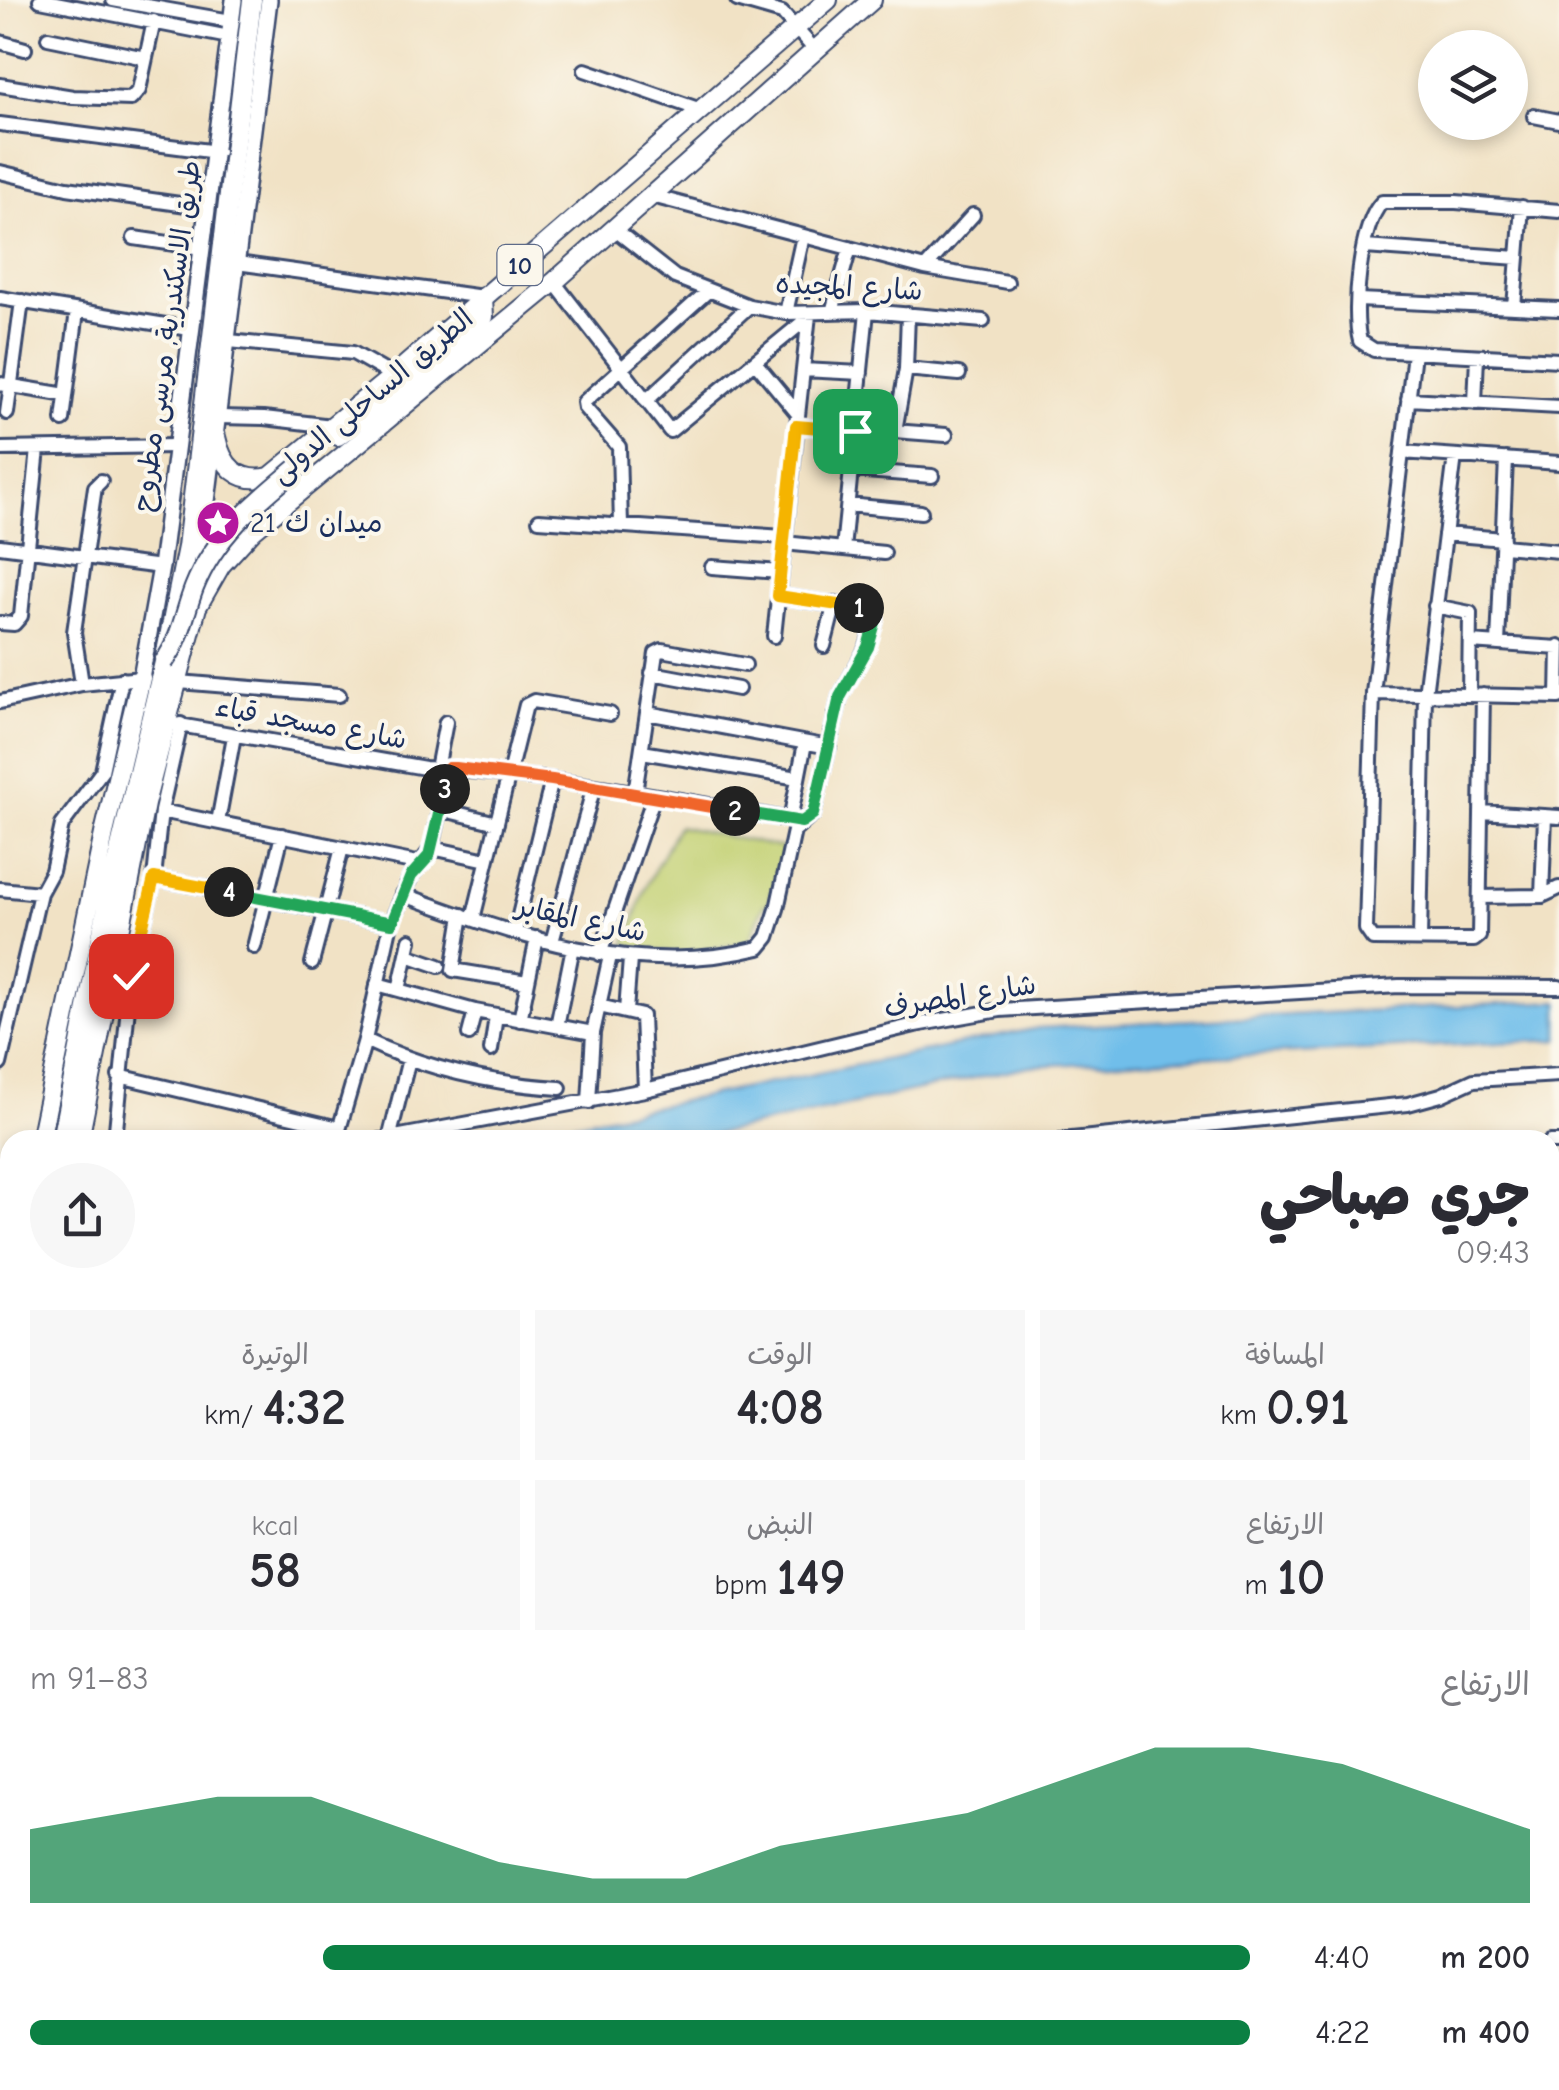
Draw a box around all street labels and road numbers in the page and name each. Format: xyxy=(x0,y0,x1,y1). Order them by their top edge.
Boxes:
street label: طريق الاسكندرية, مرسى مطروح xyxy=(126,158,210,514)
road number: 10 xyxy=(498,245,542,285)
street label: شارع المجيده xyxy=(774,267,923,310)
street label: الطريق الساحلى الدولى xyxy=(264,302,480,491)
street label: شارع مسجد قباء xyxy=(212,690,409,759)
street label: شارع المقابر xyxy=(511,889,649,951)
street label: شارع المصرف xyxy=(882,968,1039,1027)

